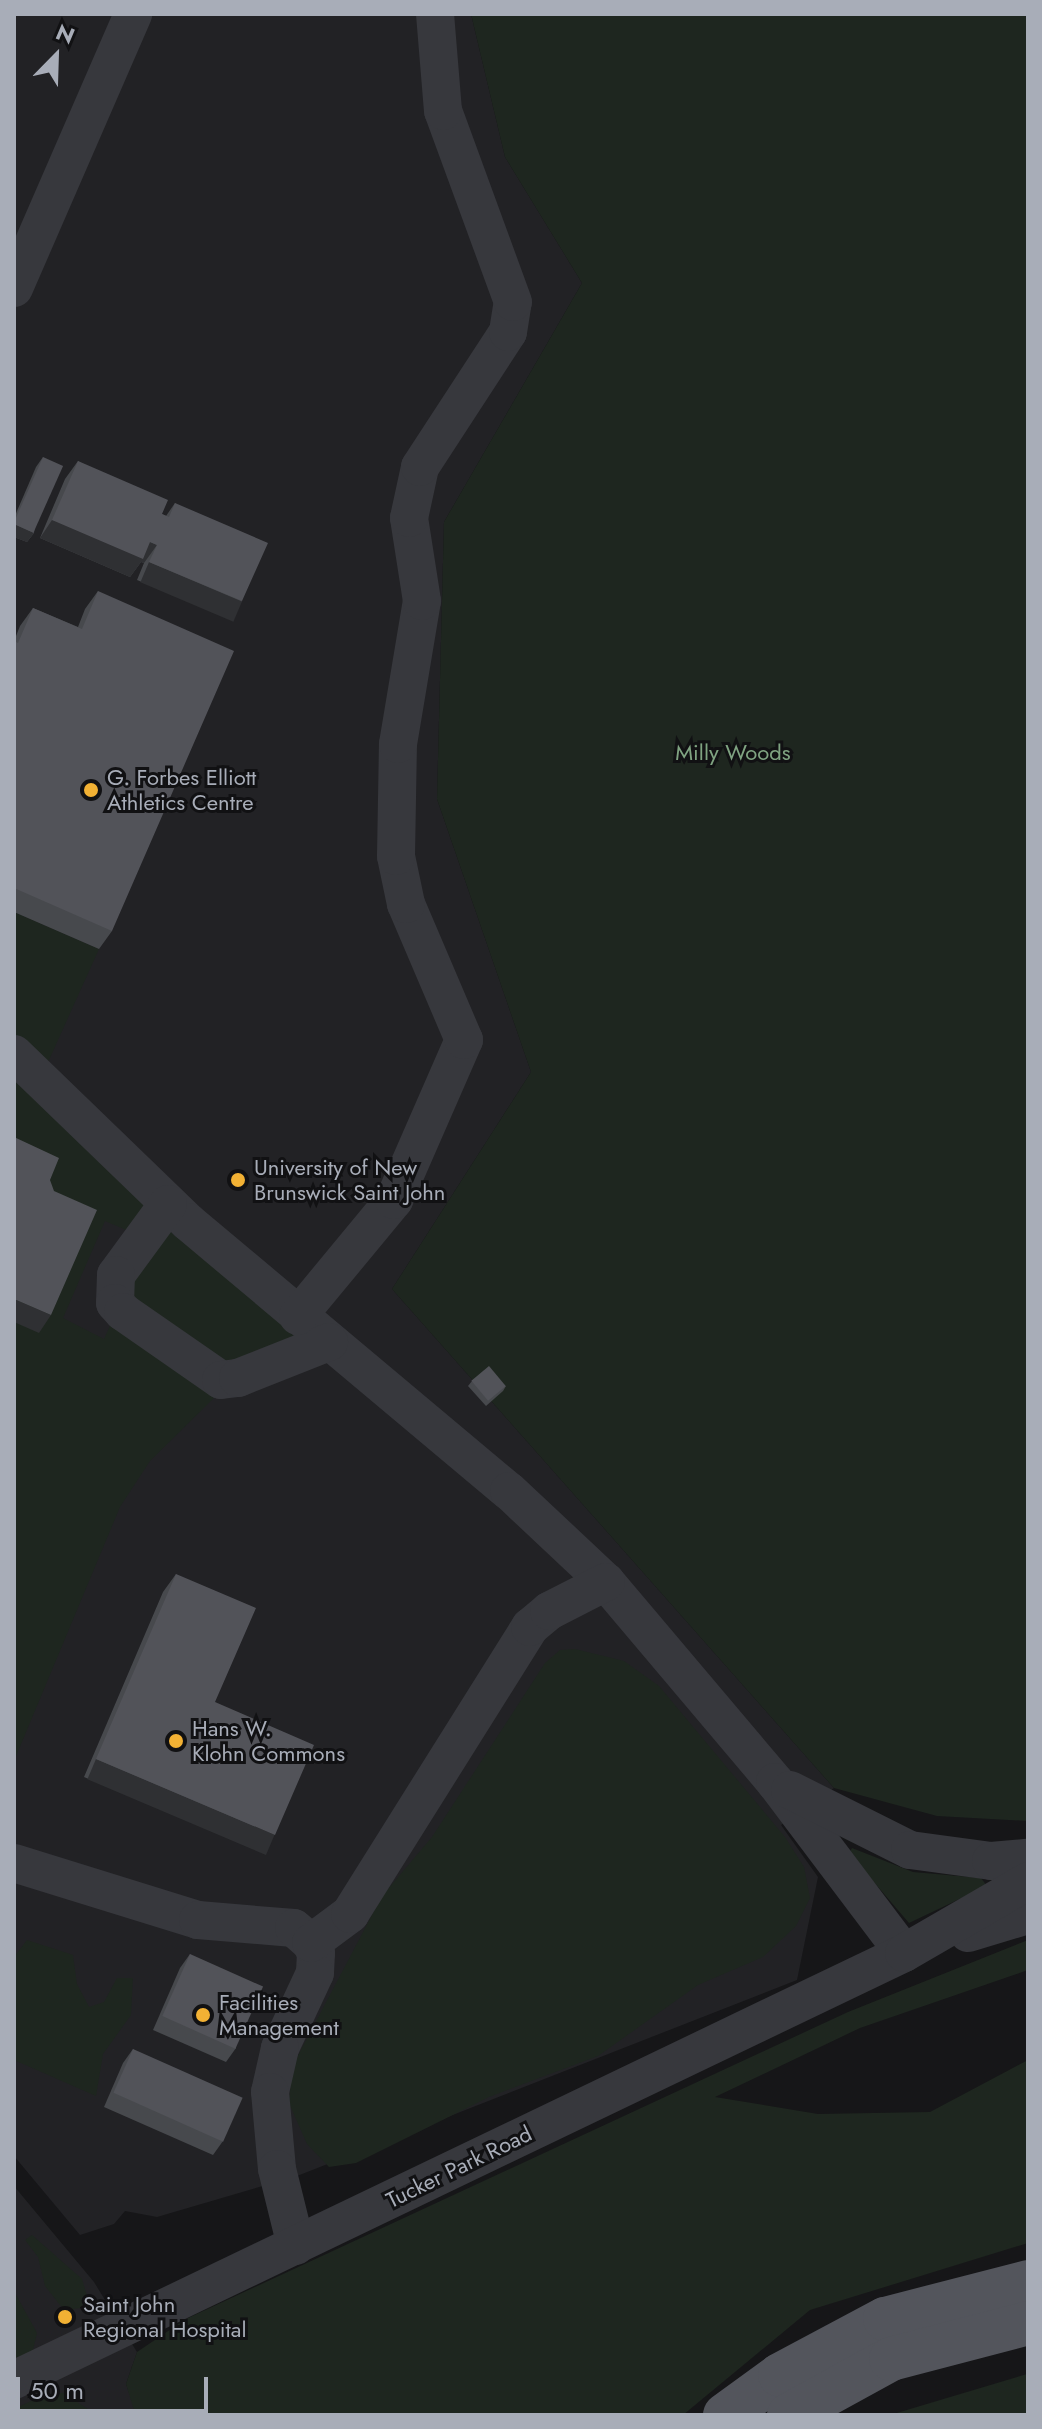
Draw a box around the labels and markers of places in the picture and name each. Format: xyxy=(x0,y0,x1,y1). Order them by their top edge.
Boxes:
place label: G. Forbes Elliott Athletics Centre xyxy=(107,764,256,816)
marker: G. Forbes Elliott Athletics Centre xyxy=(82,781,100,799)
place label: University of New Brunswick Saint John xyxy=(254,1154,445,1206)
marker: University of New Brunswick Saint John xyxy=(229,1171,247,1189)
place label: Hans W. Klohn Commons xyxy=(192,1715,345,1766)
marker: Hans W. Klohn Commons xyxy=(167,1732,185,1750)
place label: Facilities Management xyxy=(219,1989,339,2040)
marker: Facilities Management xyxy=(194,2006,212,2024)
place label: Saint John Regional Hospital xyxy=(83,2291,247,2342)
marker: Saint John Regional Hospital xyxy=(54,2306,76,2328)

